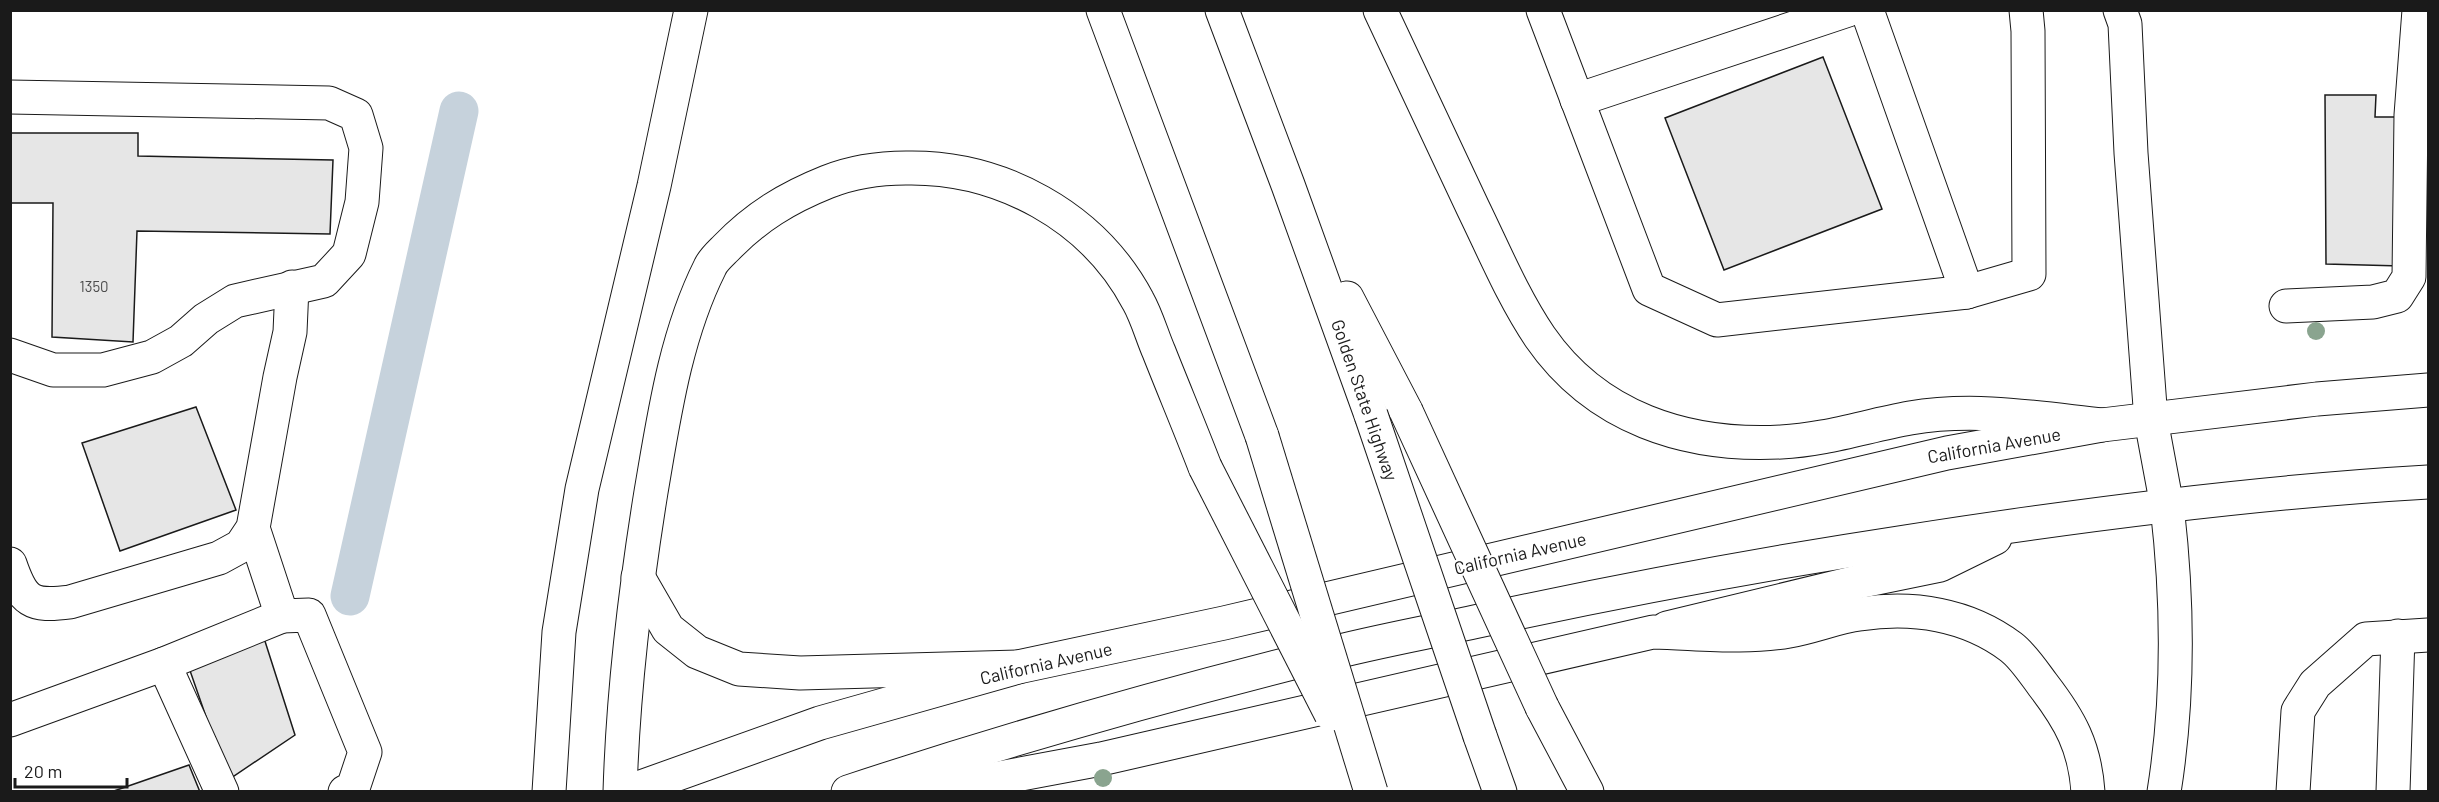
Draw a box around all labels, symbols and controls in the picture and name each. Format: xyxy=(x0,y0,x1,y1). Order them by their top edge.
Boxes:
house number: 1350 xyxy=(79,277,109,295)
street label: Golden State Highway xyxy=(1327,316,1403,484)
street label: California Avenue xyxy=(1926,422,2062,468)
street label: California Avenue xyxy=(1452,527,1588,579)
street label: California Avenue xyxy=(978,637,1114,689)
scale bar xyxy=(15,751,128,789)
text: 20 m xyxy=(24,760,62,782)

